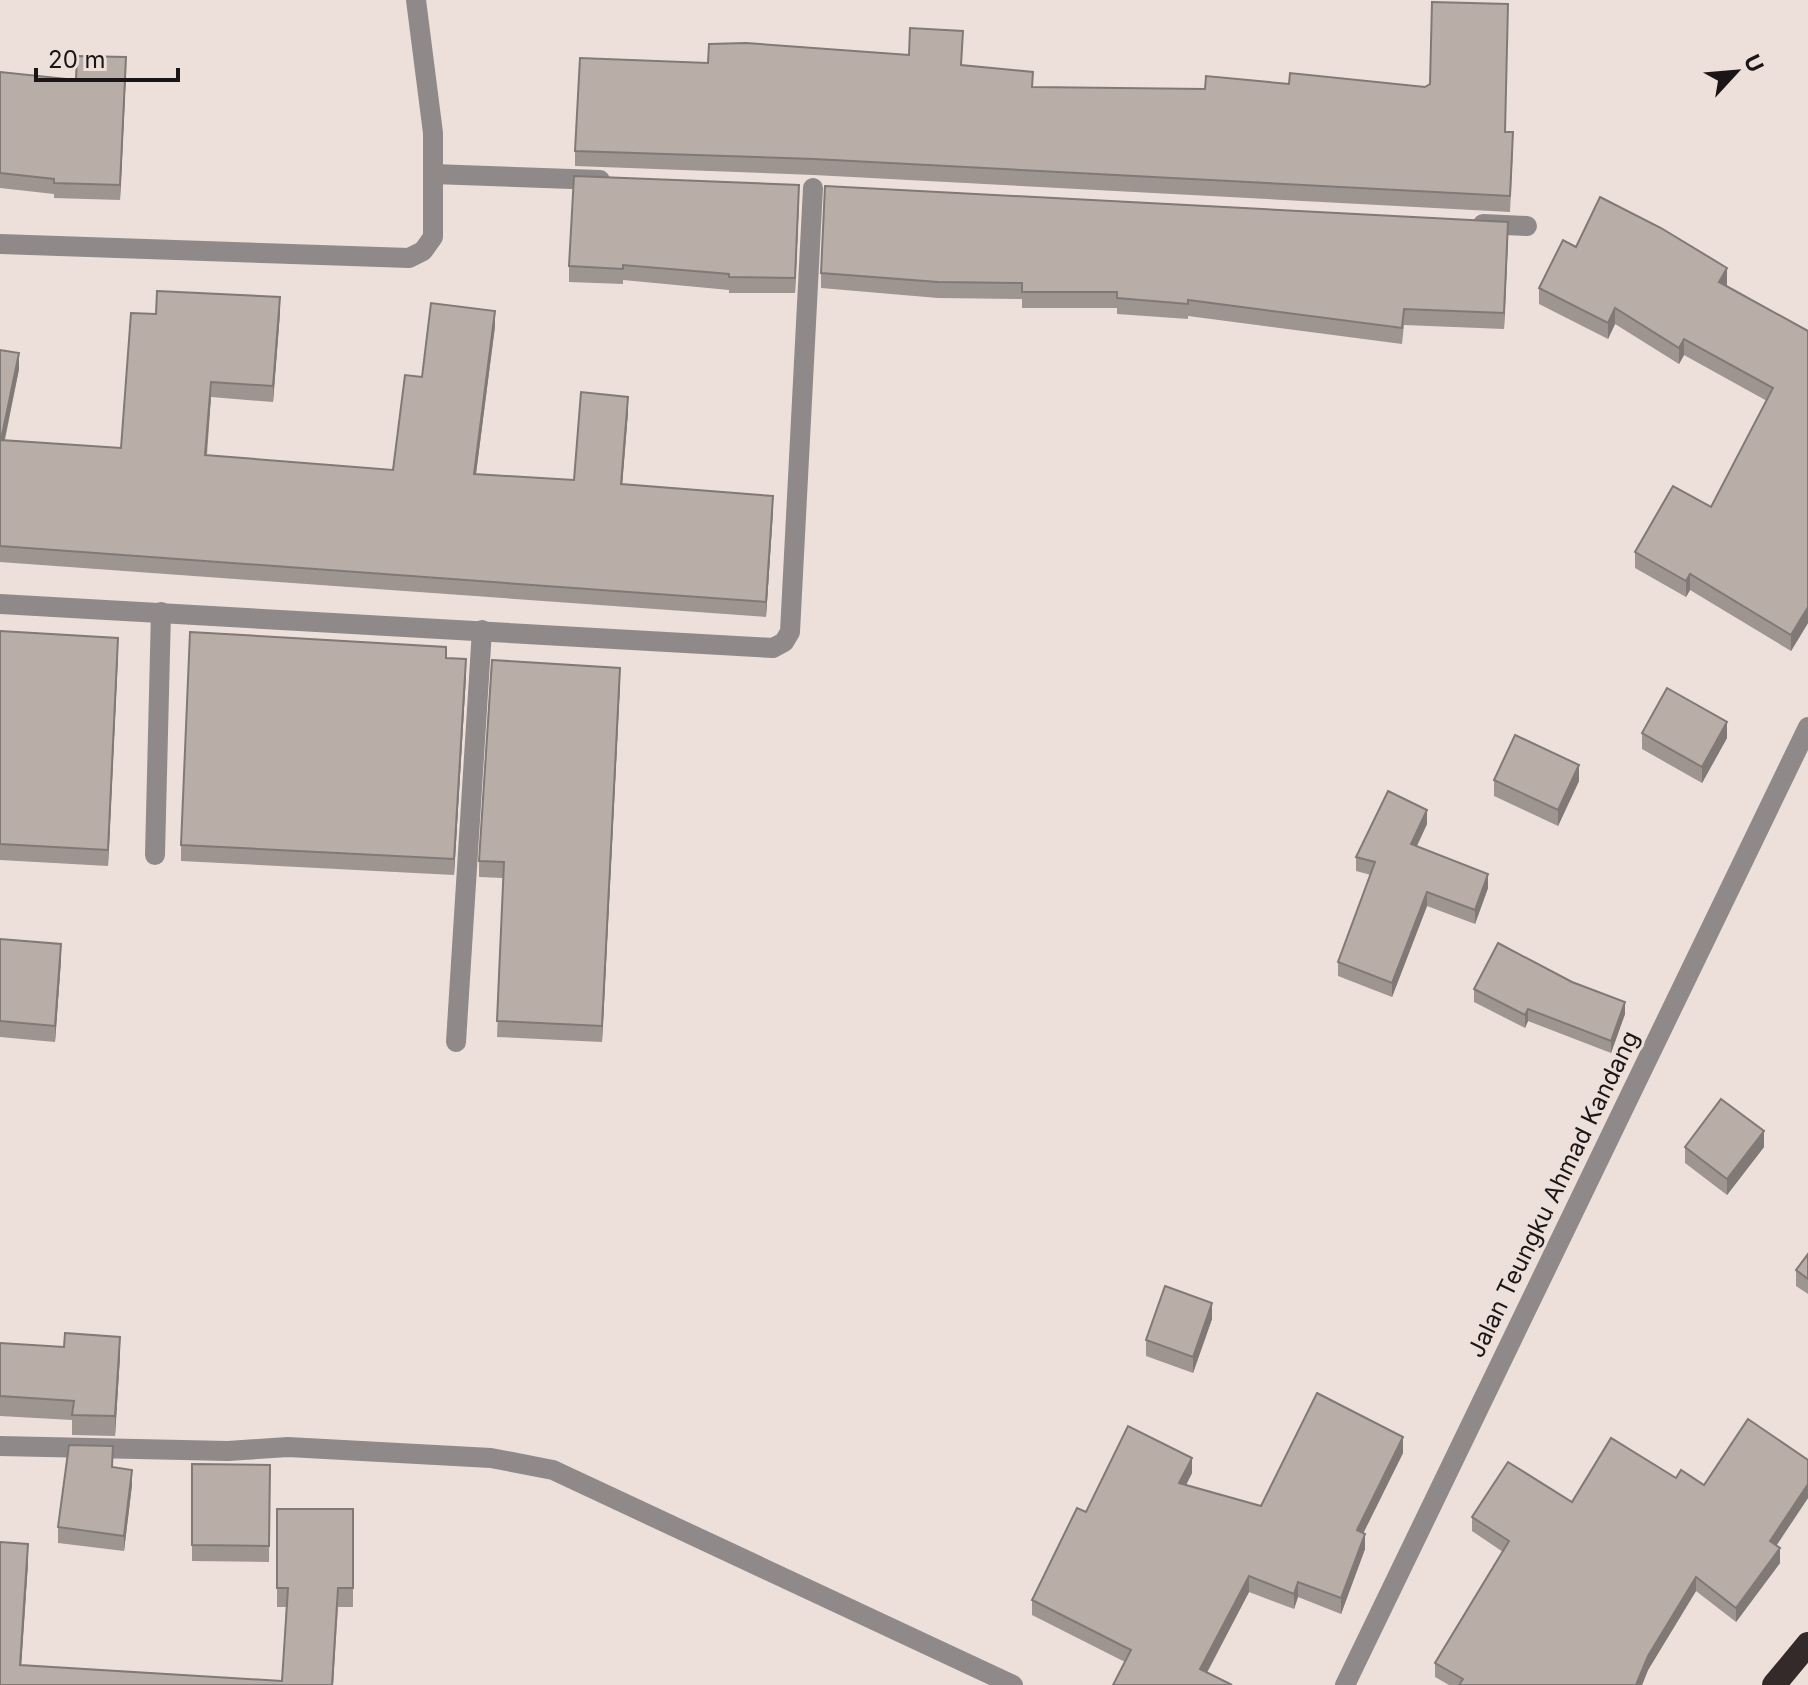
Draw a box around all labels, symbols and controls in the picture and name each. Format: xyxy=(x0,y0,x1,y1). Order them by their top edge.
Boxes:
scale bar xyxy=(36,32,178,82)
north arrow xyxy=(1696,32,1776,112)
text: 20 m xyxy=(48,45,106,74)
text: U xyxy=(1739,50,1769,76)
street label: Jalan Teungku Ahmad Kandang xyxy=(1461,1026,1645,1362)

